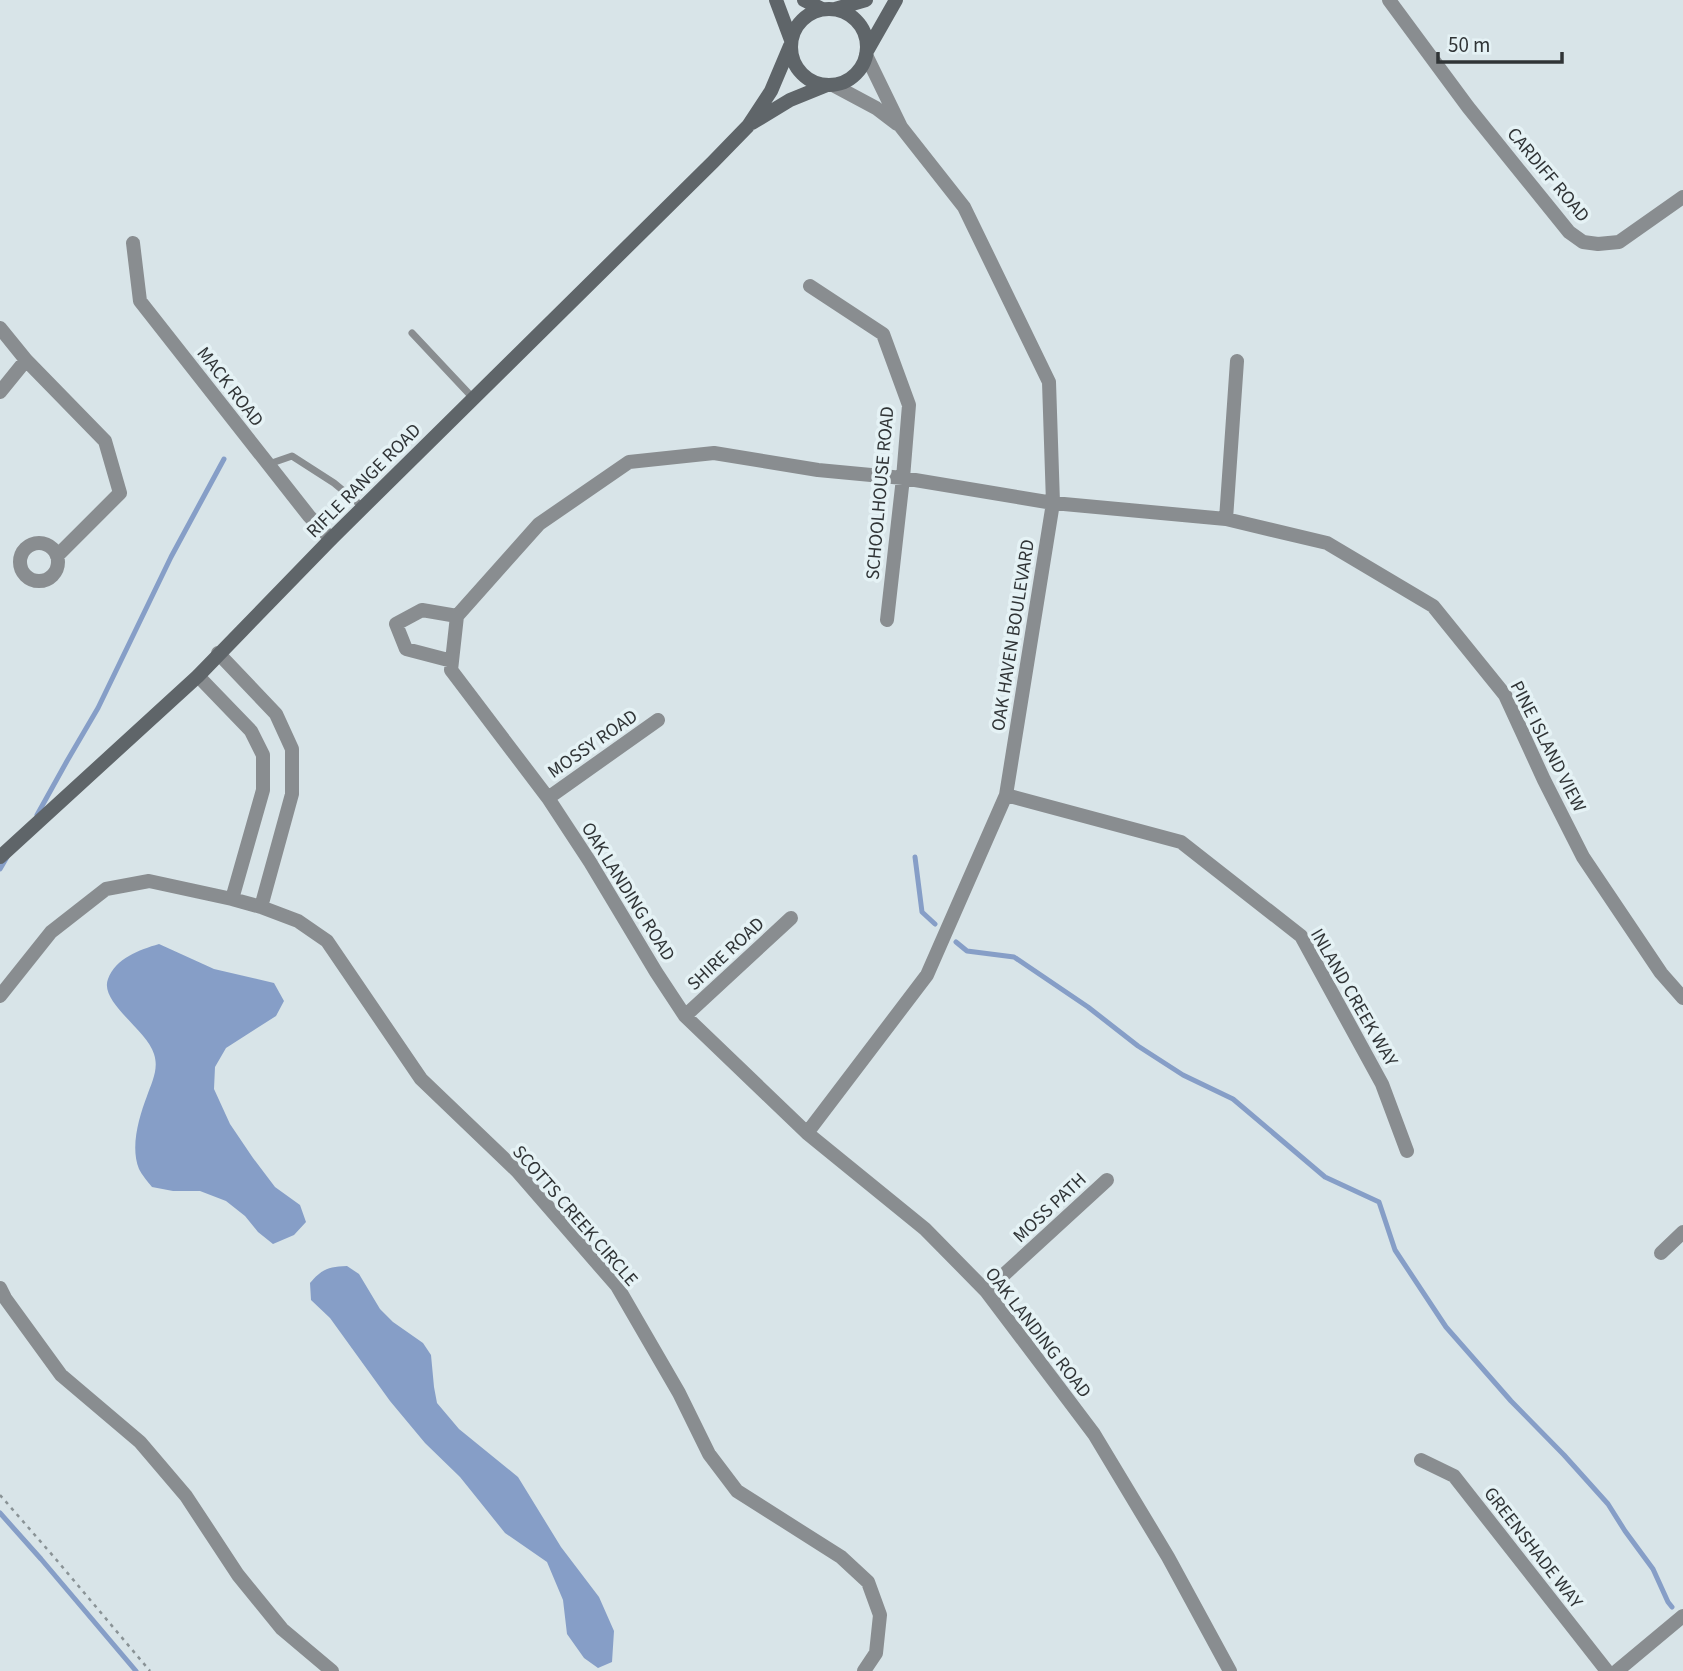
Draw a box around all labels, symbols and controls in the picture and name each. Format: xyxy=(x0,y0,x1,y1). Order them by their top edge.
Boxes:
scale bar xyxy=(1438,21,1562,65)
text: 50 m xyxy=(1448,30,1490,60)
street label: CARDIFF ROAD xyxy=(1500,122,1596,228)
street label: MACK ROAD xyxy=(190,341,270,433)
street label: SCHOOLHOUSE ROAD xyxy=(859,405,902,581)
street label: RIFLE RANGE ROAD xyxy=(301,418,427,544)
street label: OAK HAVEN BOULEVARD xyxy=(985,538,1042,733)
street label: PINE ISLAND VIEW xyxy=(1503,676,1592,817)
street label: MOSSY ROAD xyxy=(542,703,643,785)
street label: OAK LANDING ROAD xyxy=(574,817,681,966)
street label: SHIRE ROAD xyxy=(681,911,771,997)
street label: INLAND CREEK WAY xyxy=(1303,924,1405,1073)
street label: SCOTTS CREEK CIRCLE xyxy=(506,1139,644,1293)
street label: MOSS PATH xyxy=(1007,1167,1093,1249)
street label: OAK LANDING ROAD xyxy=(978,1262,1097,1404)
street label: GREENSHADE WAY xyxy=(1477,1482,1589,1615)

